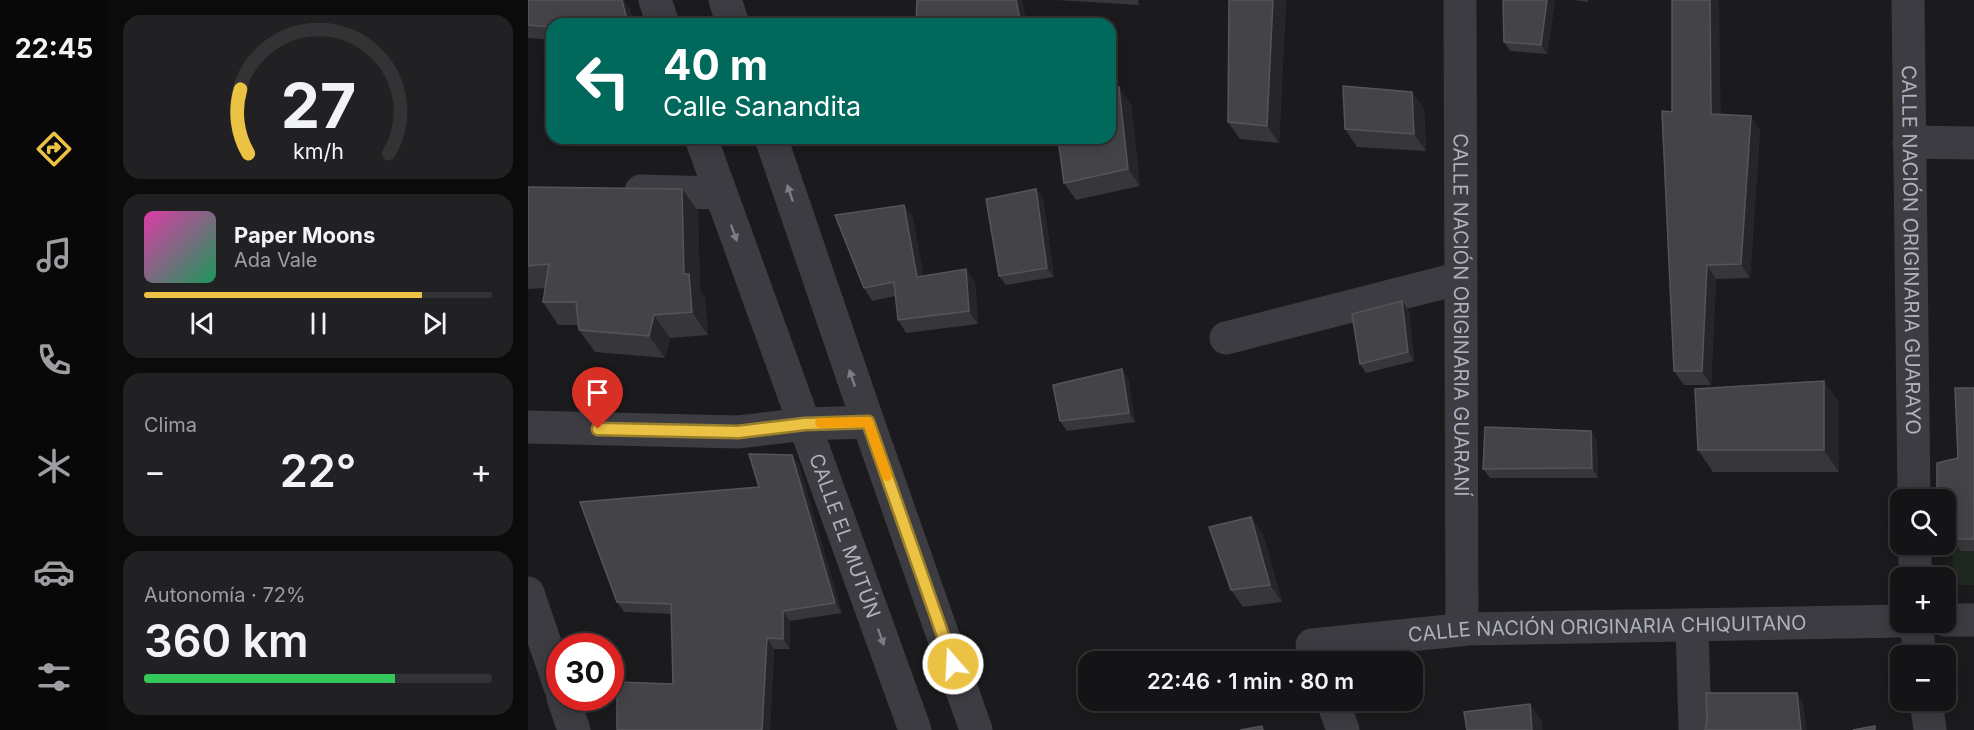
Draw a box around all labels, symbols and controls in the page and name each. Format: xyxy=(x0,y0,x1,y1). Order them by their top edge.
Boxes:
text: 22:45 xyxy=(15,32,93,65)
text: 40 m xyxy=(663,39,768,90)
icon: left xyxy=(564,42,642,120)
street label: CALLE NACIÓN ORIGINARIA GUARAYO xyxy=(1897,65,1925,435)
text: 27 xyxy=(280,68,356,143)
text: Calle Sanandita xyxy=(663,90,861,123)
icon: directions xyxy=(33,128,75,170)
street label: CALLE NACIÓN ORIGINARIA GUARANÍ xyxy=(1448,133,1475,497)
text: km/h xyxy=(293,138,343,164)
one-way arrow xyxy=(785,184,794,202)
text: Paper Moons xyxy=(234,222,375,248)
one-way arrow xyxy=(730,224,740,242)
icon: music xyxy=(33,234,75,276)
text: Ada Vale xyxy=(234,248,317,272)
icon: previous xyxy=(186,307,219,340)
icon: pause xyxy=(302,307,335,340)
icon: next xyxy=(418,307,451,340)
icon: phone xyxy=(33,339,75,381)
pin xyxy=(572,367,623,429)
one-way arrow xyxy=(847,368,857,386)
icon: arrive xyxy=(581,376,614,409)
text: Clima xyxy=(144,413,197,437)
text: 22° xyxy=(280,443,356,498)
icon: climate xyxy=(33,445,75,487)
street label: CALLE EL MUTÚN xyxy=(804,450,886,621)
text: − xyxy=(144,451,166,491)
text: + xyxy=(470,451,492,491)
map controls xyxy=(1890,489,1956,711)
button: search xyxy=(1890,489,1956,555)
icon: car xyxy=(33,551,75,593)
button: + xyxy=(1890,567,1956,633)
text: Autonomía · 72% xyxy=(144,583,306,607)
street label: CALLE NACIÓN ORIGINARIA CHIQUITANO xyxy=(1407,611,1807,647)
text: 360 km xyxy=(144,613,309,668)
one-way arrow xyxy=(877,628,887,646)
position arrow xyxy=(921,632,985,696)
speed limit sign: 30 xyxy=(546,633,624,711)
button: − xyxy=(1890,645,1956,711)
icon: filters xyxy=(33,656,75,698)
text: 22:46 · 1 min · 80 m xyxy=(1147,668,1354,694)

